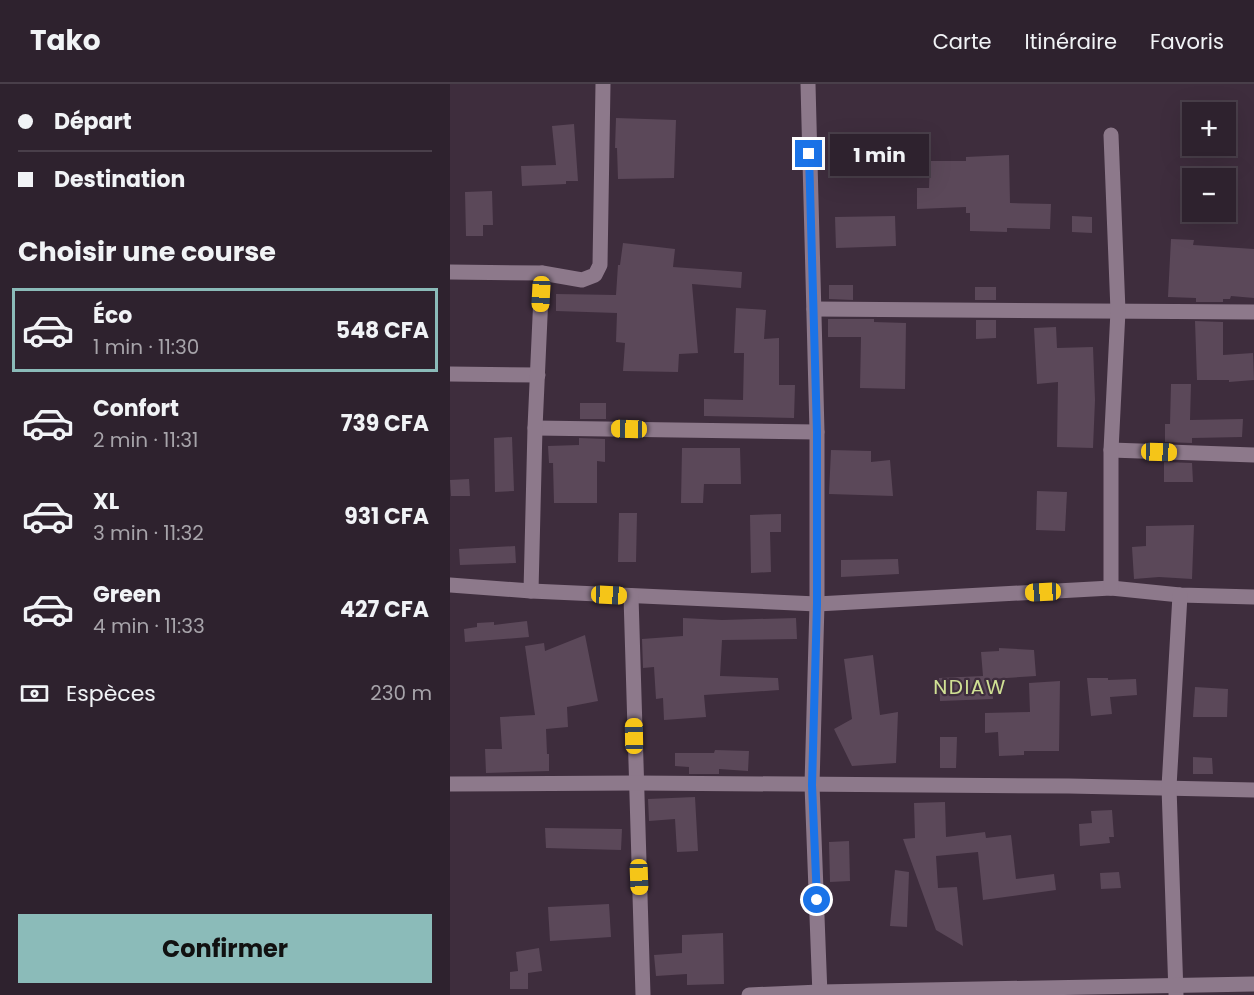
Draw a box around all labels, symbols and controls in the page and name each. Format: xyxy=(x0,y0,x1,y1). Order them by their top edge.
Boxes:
text: Tako xyxy=(30,21,101,60)
text: Carte xyxy=(933,27,992,56)
text: Itinéraire xyxy=(1025,27,1117,56)
text: Favoris xyxy=(1150,27,1224,56)
map controls xyxy=(1182,102,1236,222)
button: + xyxy=(1182,102,1236,156)
text: Départ xyxy=(54,106,132,137)
callout: 1 min xyxy=(830,133,929,175)
route end xyxy=(795,140,822,167)
text: 1 min xyxy=(853,141,906,169)
text: Destination xyxy=(54,164,185,195)
button: − xyxy=(1182,168,1236,222)
text: Choisir une course xyxy=(18,233,276,270)
car xyxy=(531,276,551,312)
text: Éco xyxy=(93,300,132,331)
icon: car xyxy=(21,303,75,357)
text: 548 CFA xyxy=(336,315,429,346)
text: 1 min · 11:30 xyxy=(93,333,199,361)
text: Confort xyxy=(93,393,179,424)
icon: car xyxy=(21,396,75,450)
text: 739 CFA xyxy=(341,408,429,439)
car xyxy=(611,420,647,438)
text: 2 min · 11:31 xyxy=(93,426,198,454)
car xyxy=(1141,442,1177,462)
text: XL xyxy=(93,486,119,517)
icon: car xyxy=(21,489,75,543)
text: 931 CFA xyxy=(344,501,429,532)
text: 3 min · 11:32 xyxy=(93,519,204,547)
text: Green xyxy=(93,579,161,610)
icon: car xyxy=(21,582,75,636)
car xyxy=(1025,582,1061,602)
car xyxy=(591,585,627,605)
text: 427 CFA xyxy=(340,594,429,625)
text: 4 min · 11:33 xyxy=(93,612,205,640)
district label: NDIAW xyxy=(933,673,1007,701)
icon: cash xyxy=(18,677,51,710)
text: Espèces xyxy=(66,678,156,709)
text: 230 m xyxy=(370,679,432,707)
car xyxy=(625,718,643,754)
car xyxy=(629,859,649,895)
route start xyxy=(803,886,830,913)
button: Confirmer xyxy=(18,914,432,983)

